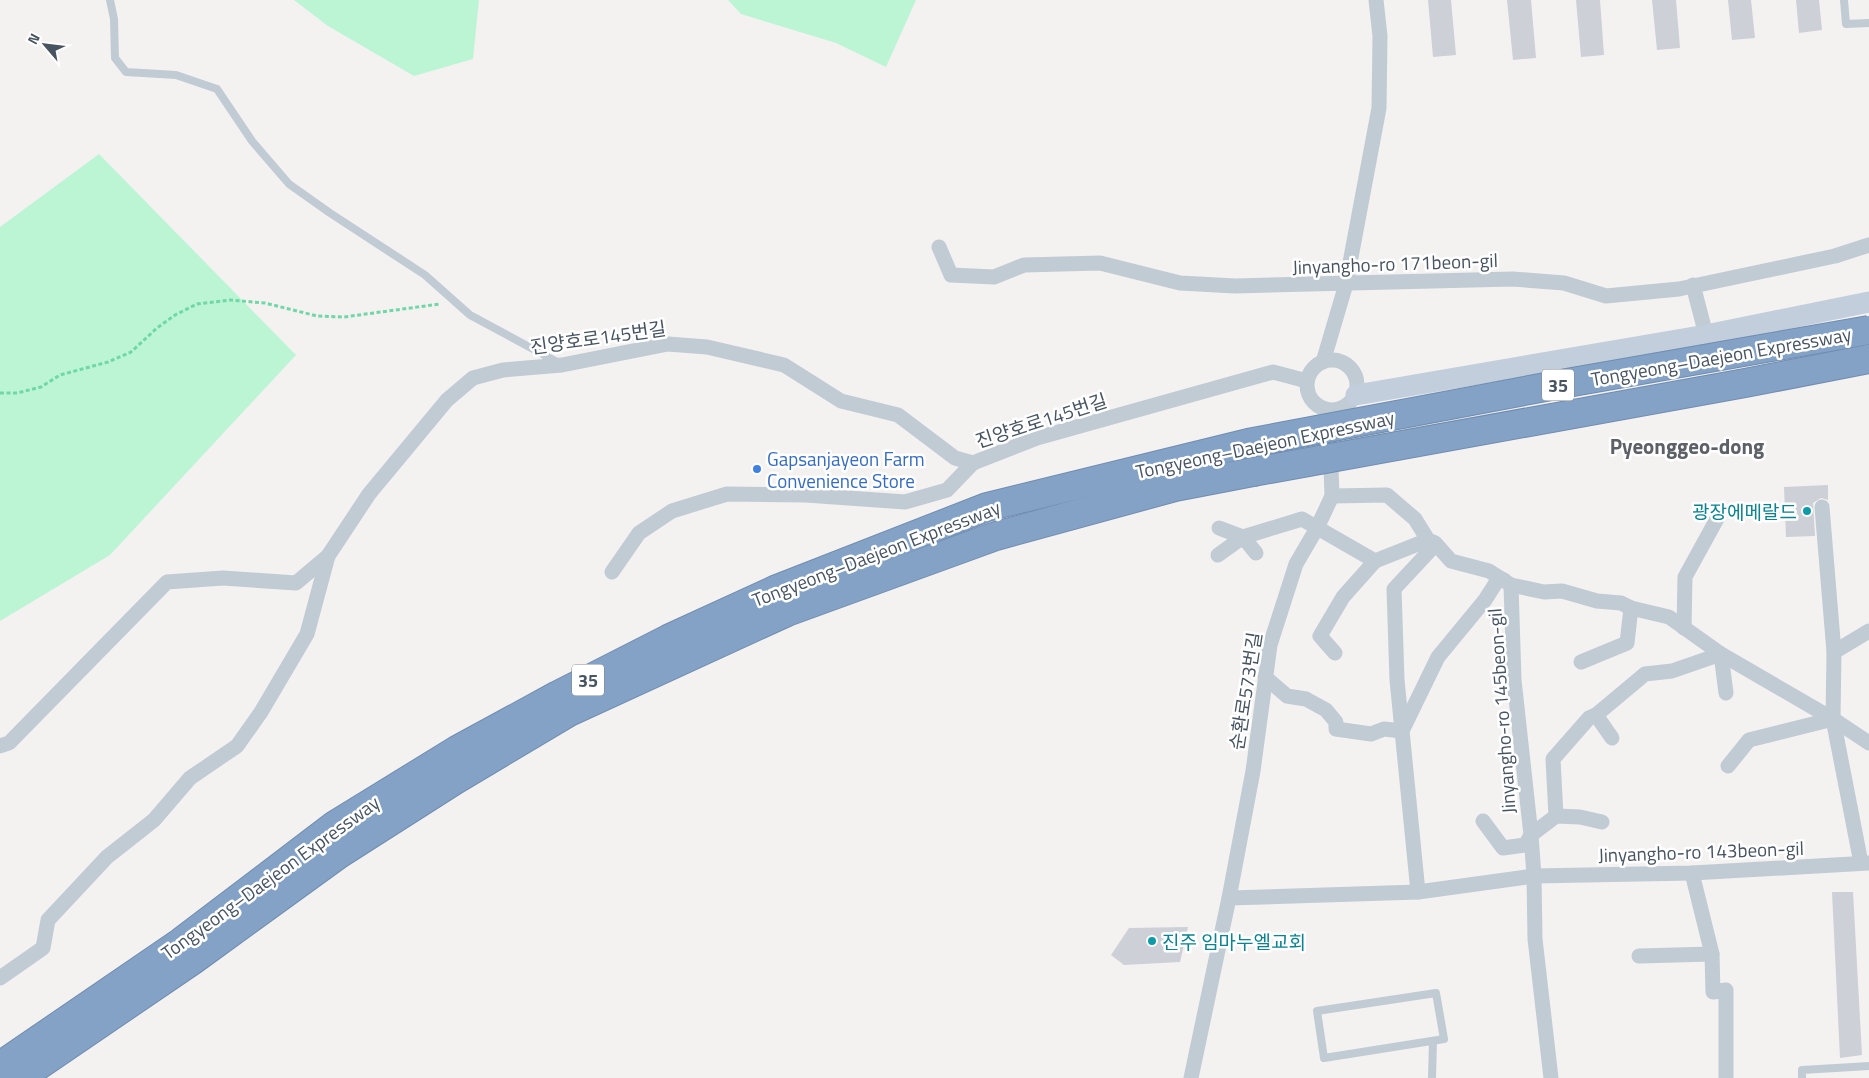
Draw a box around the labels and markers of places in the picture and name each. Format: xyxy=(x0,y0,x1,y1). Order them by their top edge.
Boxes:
place label: Gapsanjayeon Farm Convenience Store xyxy=(767,444,925,495)
marker: Gapsanjayeon Farm Convenience Store xyxy=(751,463,763,475)
place label: 광장에메랄드 xyxy=(1692,497,1797,526)
marker: 광장에메랄드 xyxy=(1801,505,1813,517)
place label: 진주 임마누엘교회 xyxy=(1162,927,1306,956)
marker: 진주 임마누엘교회 xyxy=(1146,935,1158,947)

